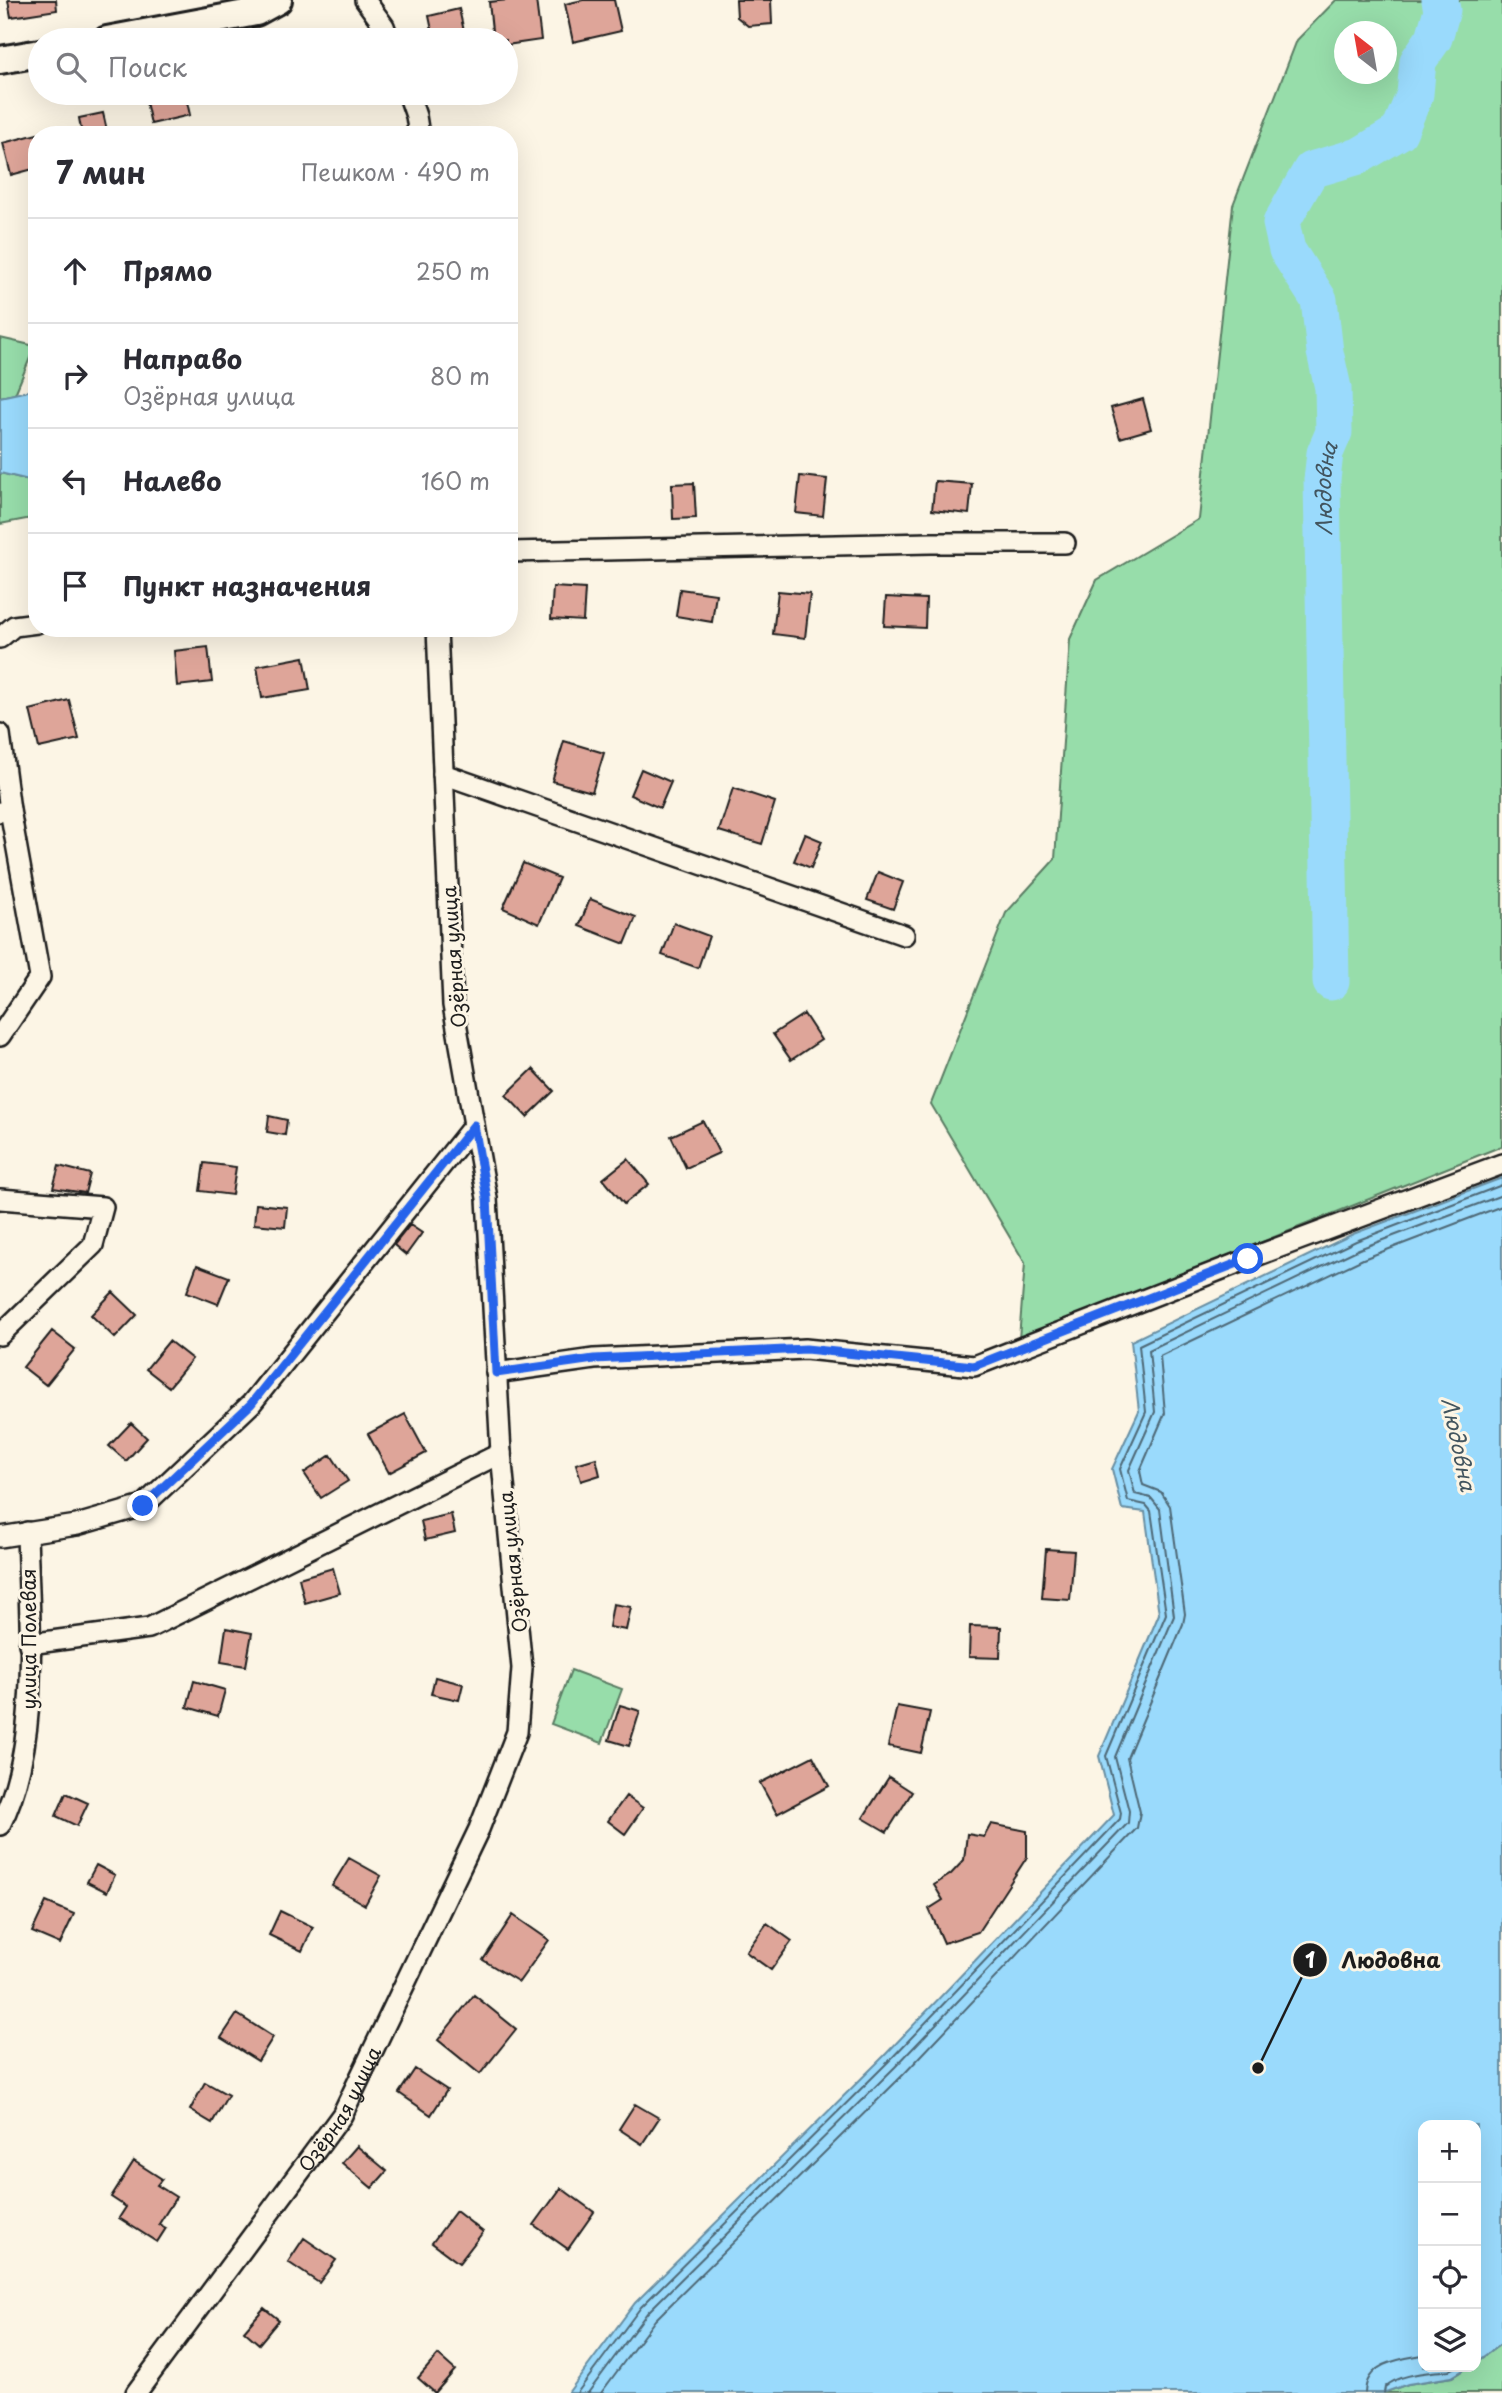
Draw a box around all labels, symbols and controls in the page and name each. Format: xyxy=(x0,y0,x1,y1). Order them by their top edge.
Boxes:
north arrow xyxy=(1334,21,1397,84)
search box xyxy=(28,28,518,105)
text: Поиск xyxy=(108,47,187,86)
icon: search xyxy=(52,48,90,86)
text: 7 мин xyxy=(56,149,146,194)
text: Пешком · 490 m xyxy=(301,154,490,189)
text: Прямо xyxy=(123,251,212,290)
icon: ahead xyxy=(56,252,94,290)
text: 250 m xyxy=(416,253,490,288)
text: Направо xyxy=(123,339,242,378)
icon: right xyxy=(56,357,94,395)
text: 80 m xyxy=(430,358,490,393)
text: Озёрная улица xyxy=(123,378,295,413)
water label: Людовна xyxy=(1306,435,1345,536)
text: Налево xyxy=(123,461,221,500)
icon: left xyxy=(56,462,94,500)
text: 160 m xyxy=(421,463,490,498)
text: Пункт назначения xyxy=(123,566,371,605)
icon: arrive xyxy=(56,567,94,605)
street label: Озёрная улица xyxy=(434,885,472,1029)
route start xyxy=(1232,1243,1263,1274)
water label: Людовна xyxy=(1434,1394,1486,1495)
route end xyxy=(127,1490,158,1521)
street label: Озёрная улица xyxy=(491,1490,533,1634)
street label: улица Полевая xyxy=(14,1568,42,1710)
callout: Людовна xyxy=(1293,1939,1455,1981)
text: 1 xyxy=(1305,1943,1315,1975)
text: Людовна xyxy=(1342,1943,1440,1975)
street label: Озёрная улица xyxy=(291,2041,387,2177)
map controls xyxy=(1418,2120,1481,2372)
button: + xyxy=(1418,2120,1481,2183)
button: − xyxy=(1418,2183,1481,2246)
button: locate xyxy=(1418,2246,1481,2309)
button: layers xyxy=(1418,2309,1481,2372)

